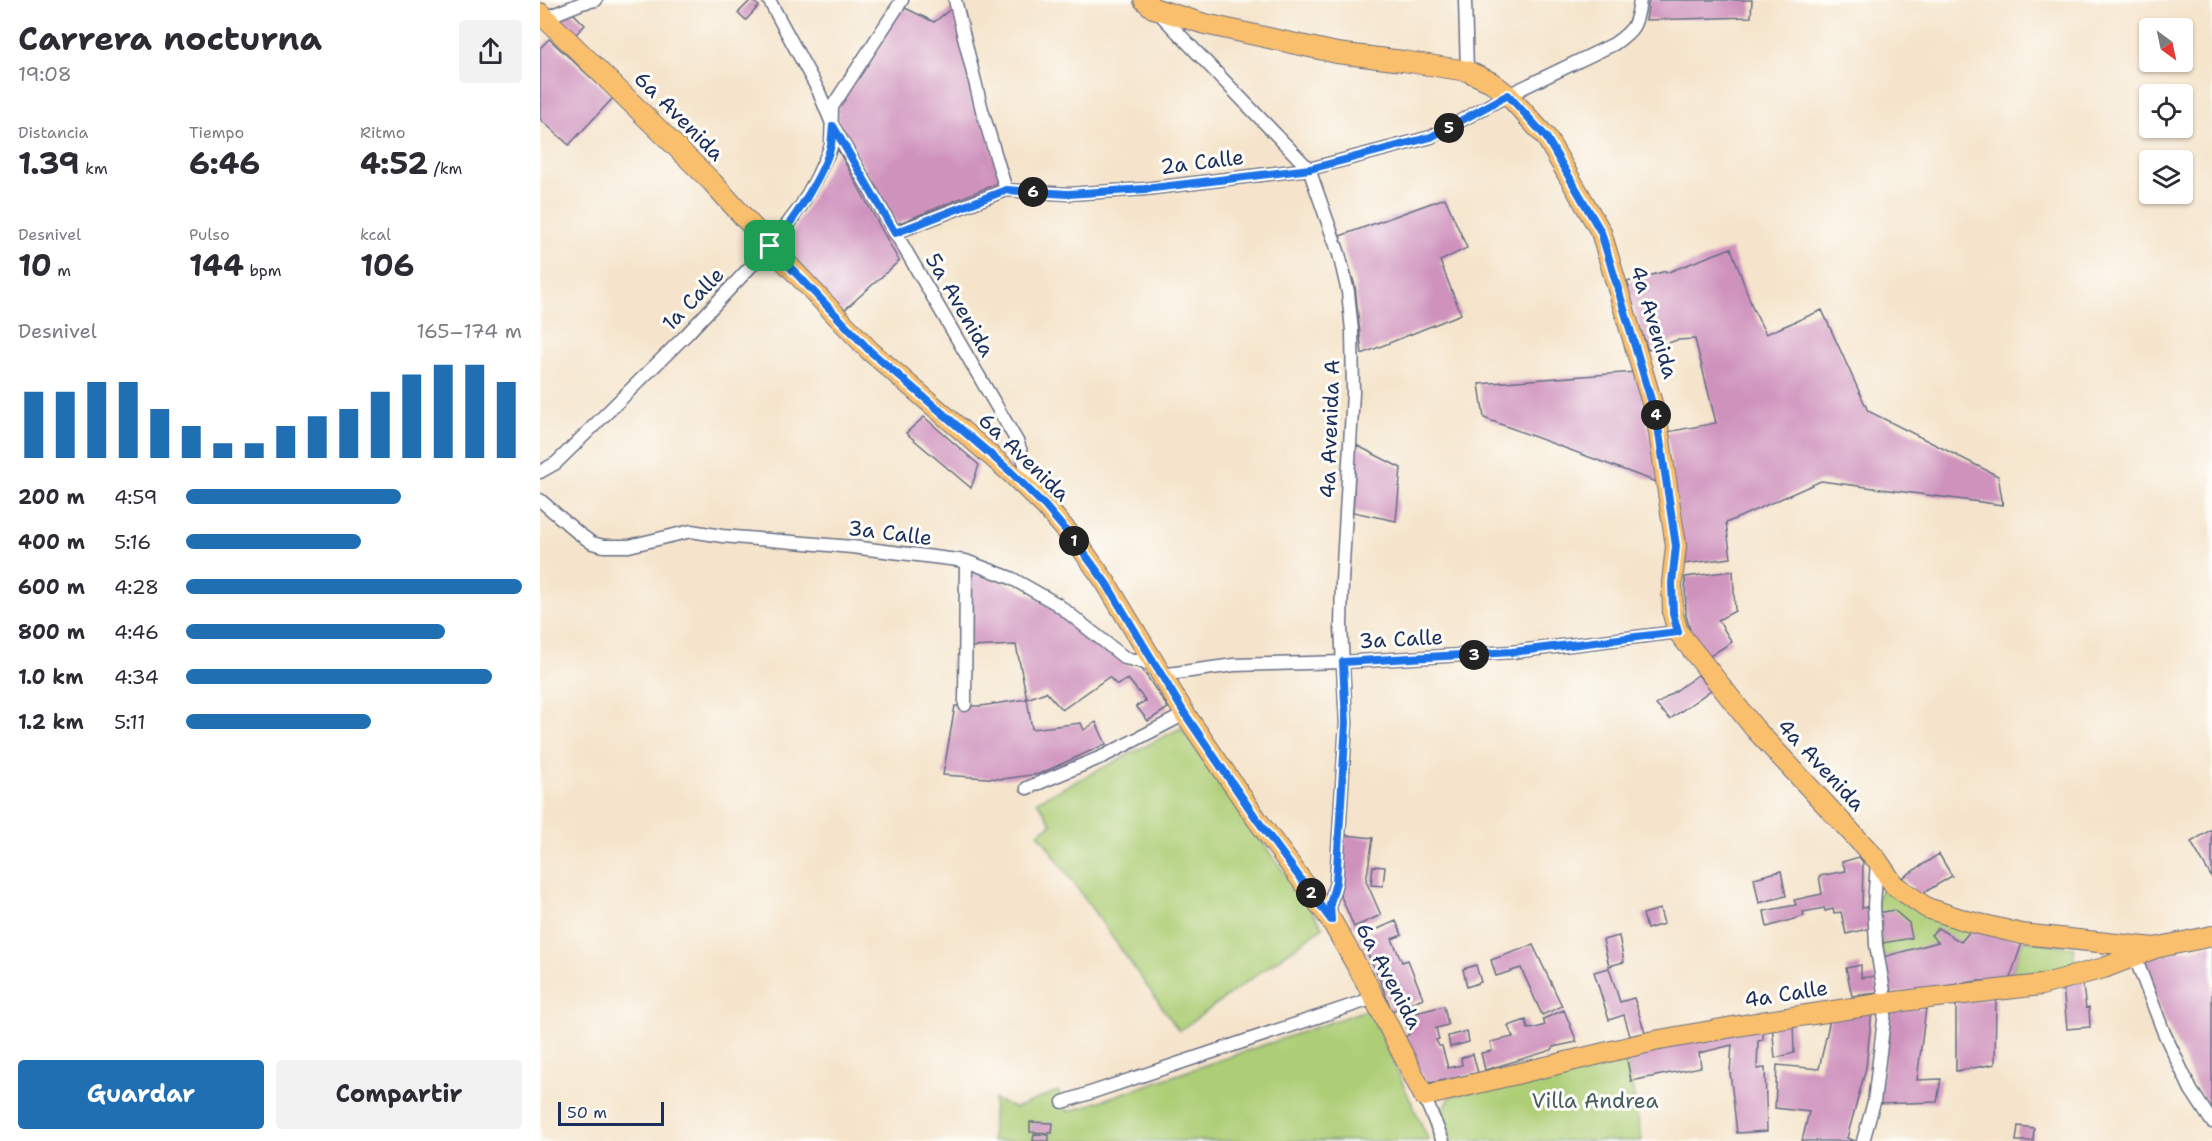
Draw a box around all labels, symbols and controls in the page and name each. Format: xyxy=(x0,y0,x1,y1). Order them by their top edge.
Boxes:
text: Carrera nocturna xyxy=(18,16,322,61)
north arrow xyxy=(2139,18,2193,72)
map controls xyxy=(2139,18,2193,204)
button: share xyxy=(459,20,522,83)
text: 19:08 xyxy=(18,61,72,87)
street label: 6a Avenida xyxy=(628,65,730,167)
button: locate xyxy=(2139,84,2193,138)
pin: 5 xyxy=(1434,113,1464,143)
text: 5 xyxy=(1444,117,1454,138)
text: Distancia xyxy=(18,122,89,143)
text: Tiempo xyxy=(189,122,244,143)
text: Ritmo xyxy=(360,122,405,143)
text: 1.39 xyxy=(18,143,80,184)
text: 6:46 xyxy=(189,143,260,184)
text: 4:52 xyxy=(360,143,428,184)
street label: 2a Calle xyxy=(1159,143,1245,181)
button: layers xyxy=(2139,150,2193,204)
text: km xyxy=(80,158,108,179)
text: /km xyxy=(428,158,462,179)
pin: 6 xyxy=(1018,177,1048,207)
text: 6 xyxy=(1027,181,1039,202)
pin xyxy=(744,220,795,271)
text: Desnivel xyxy=(18,224,81,245)
text: Pulso xyxy=(189,224,230,245)
text: kcal xyxy=(360,224,391,245)
icon: arrive xyxy=(753,229,786,262)
text: 10 xyxy=(18,245,52,286)
text: 144 xyxy=(189,245,244,286)
text: 106 xyxy=(360,245,415,286)
street label: 5a Avenida xyxy=(919,248,1001,362)
text: m xyxy=(52,260,71,281)
text: bpm xyxy=(244,260,282,281)
street label: 1a Calle xyxy=(656,261,730,337)
street label: 4a Avenida xyxy=(1624,262,1684,382)
text: Desnivel xyxy=(18,318,97,344)
text: 165–174 m xyxy=(416,318,522,344)
street label: 4a Avenida A xyxy=(1314,359,1346,499)
pin: 4 xyxy=(1641,400,1671,430)
text: 4 xyxy=(1650,404,1662,425)
street label: 6a Avenida xyxy=(972,406,1076,508)
text: 200 m xyxy=(18,484,85,510)
text: 4:59 xyxy=(114,484,158,510)
street label: 3a Calle xyxy=(846,514,934,552)
pin: 1 xyxy=(1059,526,1089,556)
text: 400 m xyxy=(18,529,85,555)
text: 5:16 xyxy=(114,529,151,555)
text: 1 xyxy=(1070,530,1078,551)
text: 600 m xyxy=(18,574,85,600)
text: 4:28 xyxy=(114,574,159,600)
text: 800 m xyxy=(18,619,85,645)
text: 4:46 xyxy=(114,619,159,645)
street label: 3a Calle xyxy=(1358,623,1444,655)
pin: 3 xyxy=(1459,640,1489,670)
text: 3 xyxy=(1468,644,1480,665)
text: 1.0 km xyxy=(18,664,83,690)
text: 4:34 xyxy=(114,664,159,690)
text: 1.2 km xyxy=(18,709,84,735)
text: 5:11 xyxy=(114,709,146,735)
street label: 4a Avenida xyxy=(1771,713,1871,817)
pin: 2 xyxy=(1296,878,1326,908)
text: 2 xyxy=(1305,882,1317,903)
street label: 6a Avenida xyxy=(1349,918,1429,1034)
street label: 4a Calle xyxy=(1742,974,1830,1014)
button: Guardar xyxy=(18,1060,264,1129)
button: Compartir xyxy=(276,1060,522,1129)
park label: Villa Andrea xyxy=(1531,1087,1659,1115)
scale bar xyxy=(558,1099,664,1126)
text: 50 m xyxy=(567,1102,607,1123)

